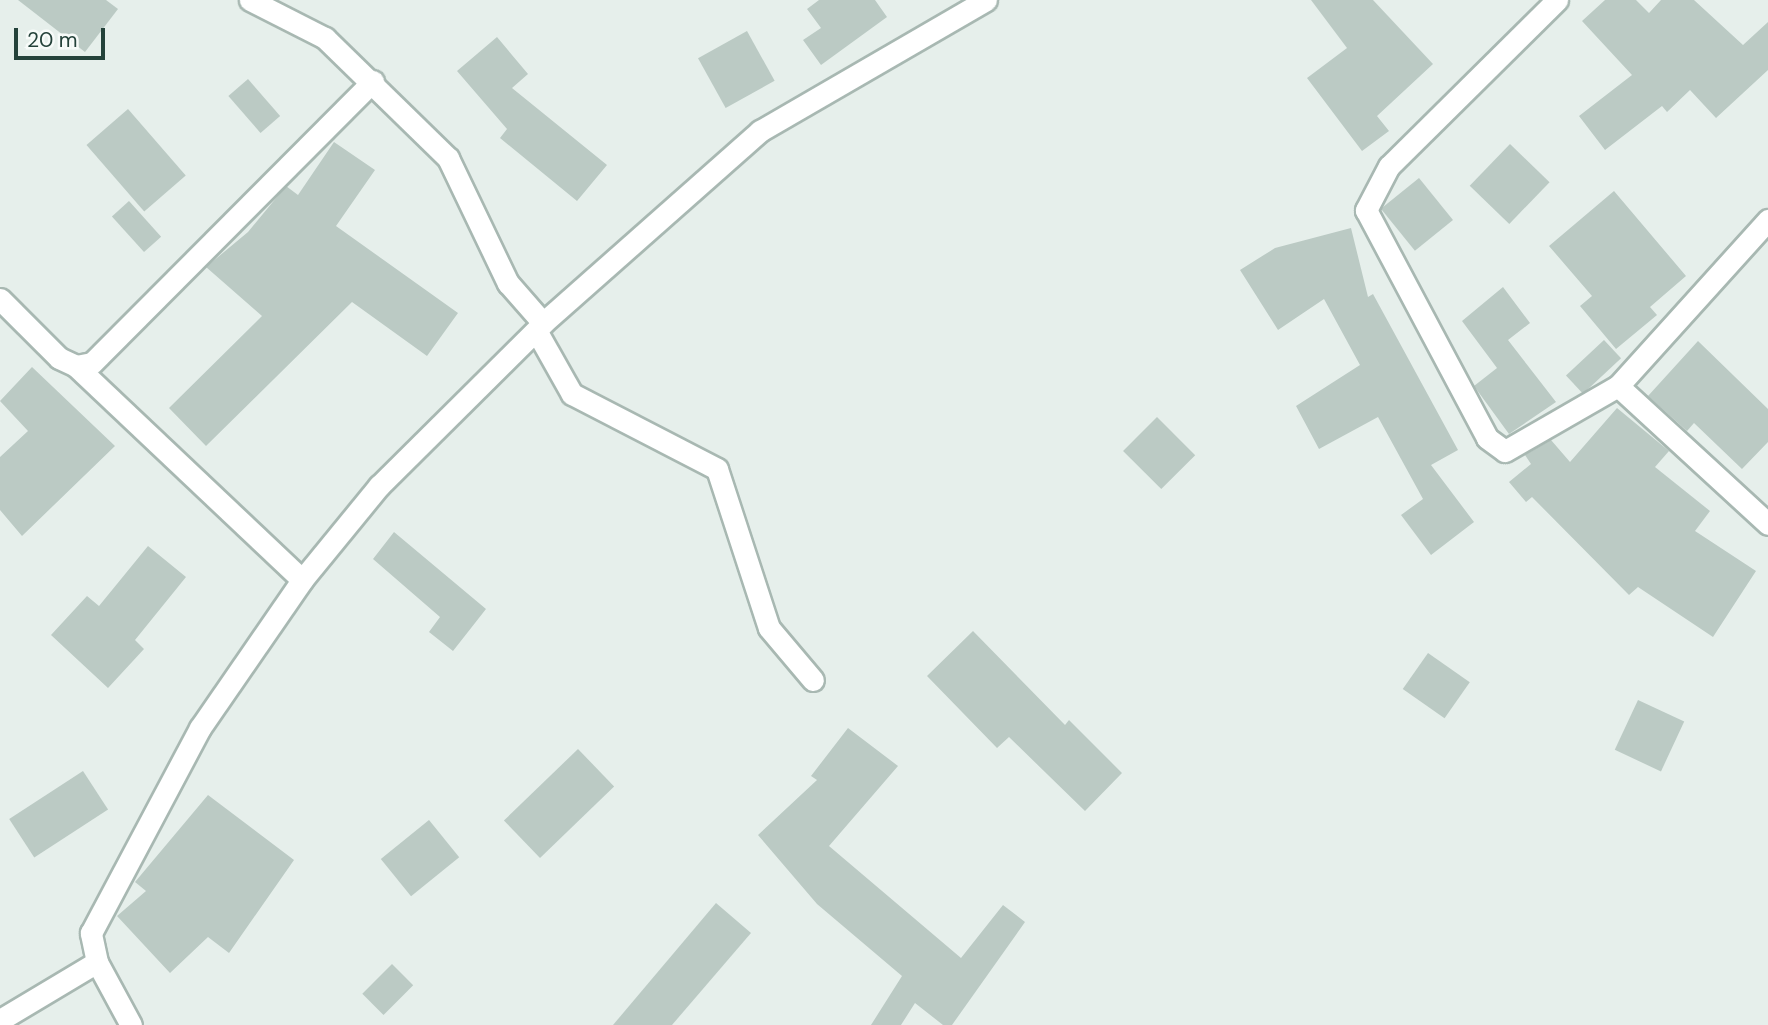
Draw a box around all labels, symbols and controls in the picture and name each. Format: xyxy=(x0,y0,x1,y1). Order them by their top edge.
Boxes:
scale bar xyxy=(18,14,108,58)
text: 20 m xyxy=(27,26,78,54)

